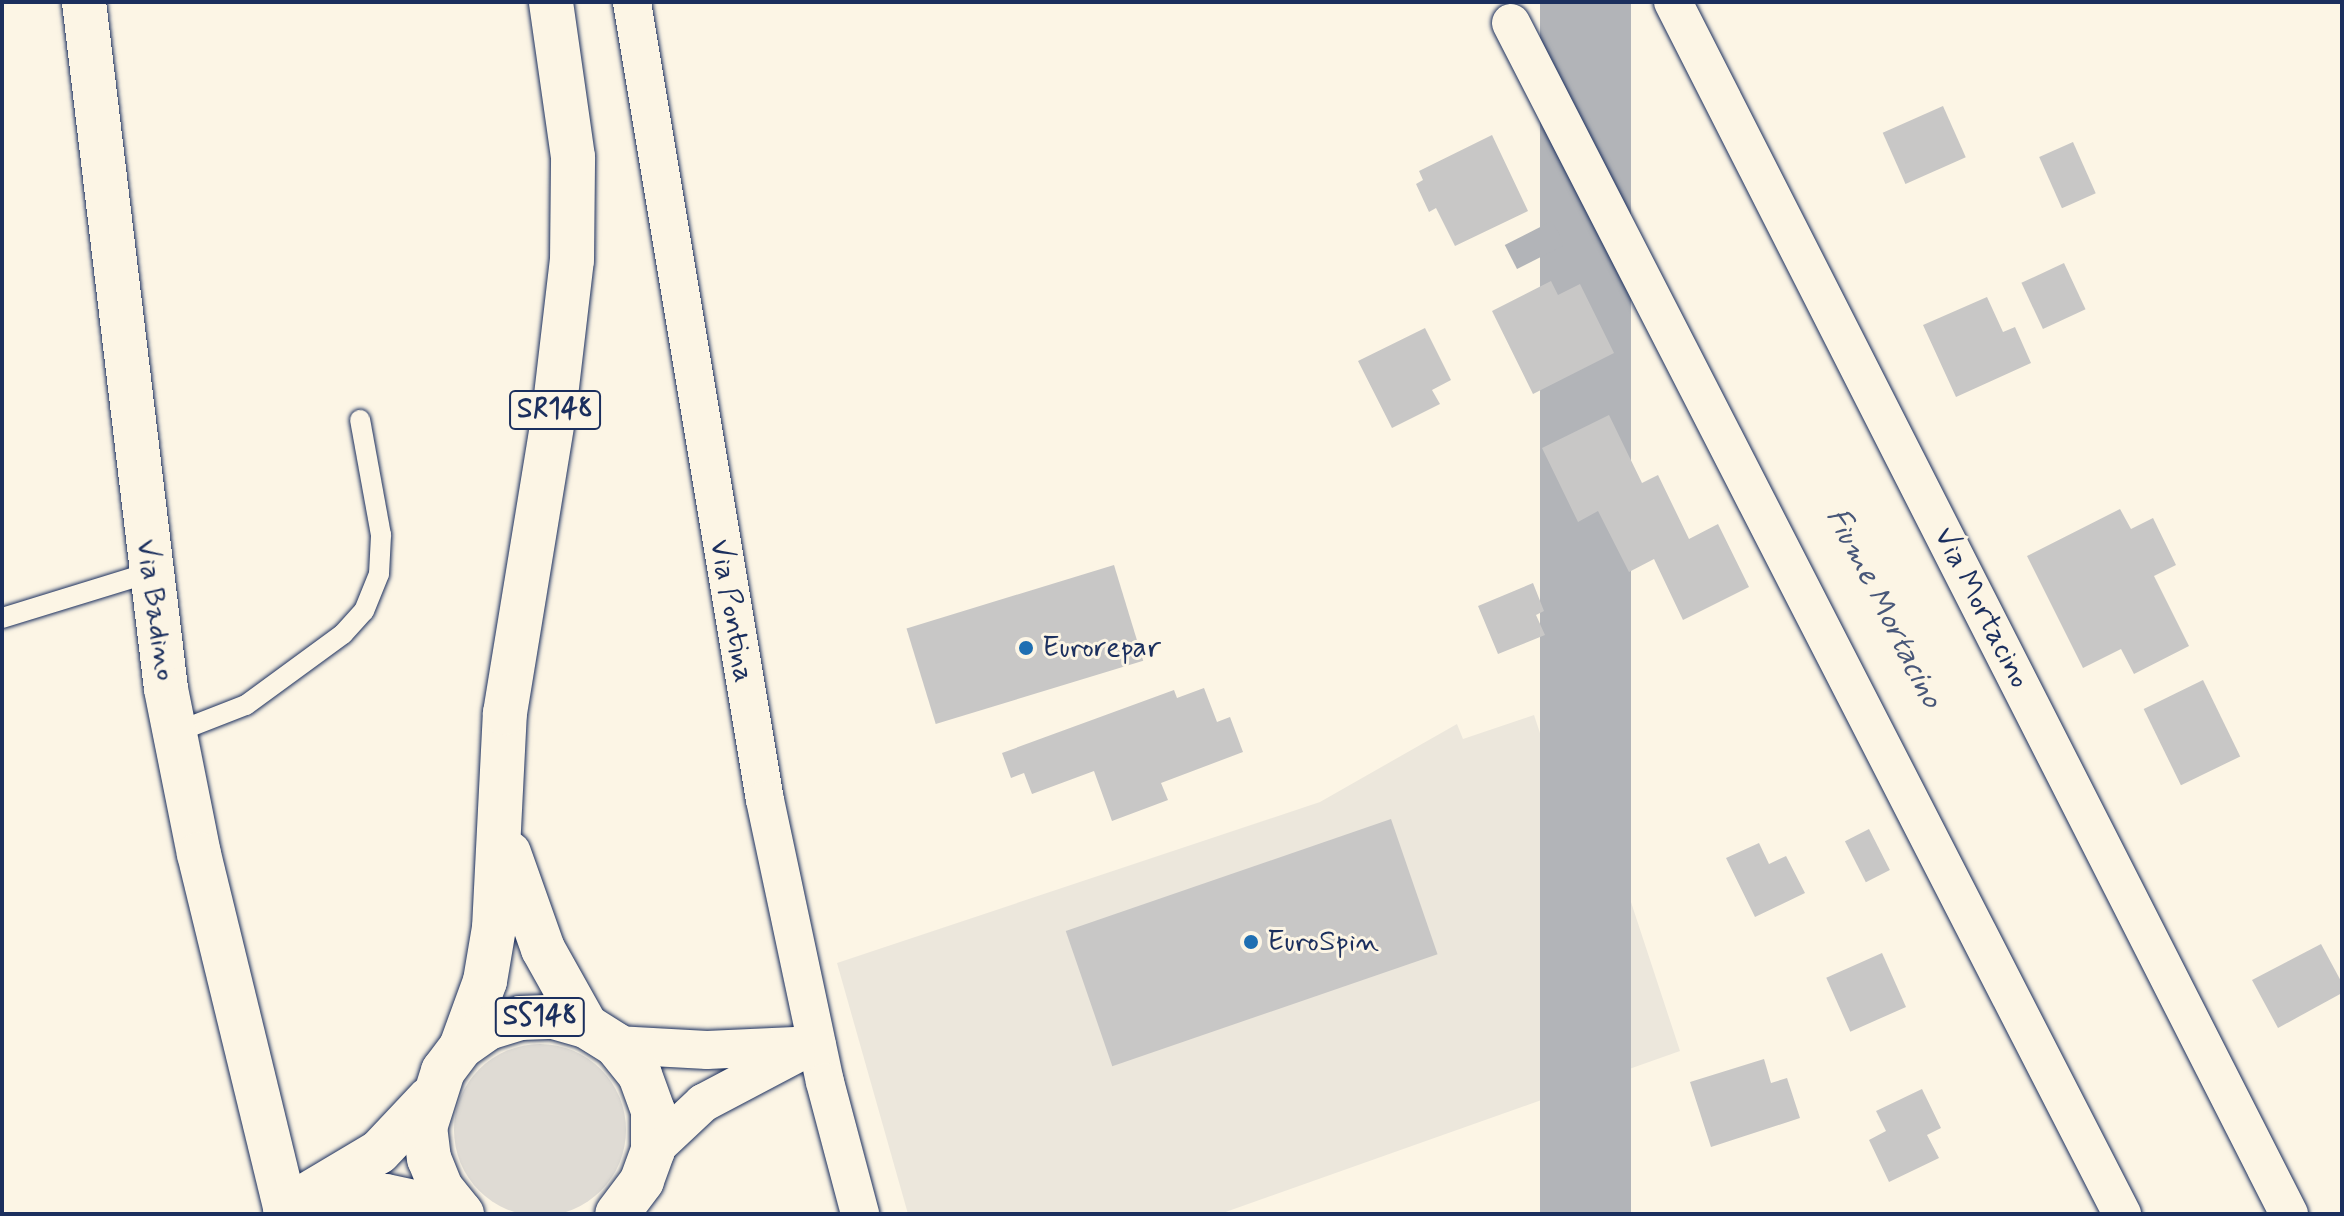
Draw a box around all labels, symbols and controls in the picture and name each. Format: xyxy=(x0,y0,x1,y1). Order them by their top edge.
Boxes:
road number: SR148 xyxy=(509,386,601,434)
water label: Fiume Mortacino xyxy=(1816,499,1952,717)
street label: Via Mortacino xyxy=(1925,521,2037,695)
street label: Via Badino xyxy=(127,538,183,682)
street label: Via Pontina xyxy=(701,538,761,684)
place label: Eurorepar xyxy=(1042,630,1161,666)
marker: Eurorepar xyxy=(1017,639,1035,657)
place label: EuroSpin xyxy=(1267,924,1379,960)
marker: EuroSpin xyxy=(1242,933,1260,951)
road number: SS148 xyxy=(494,993,586,1041)

